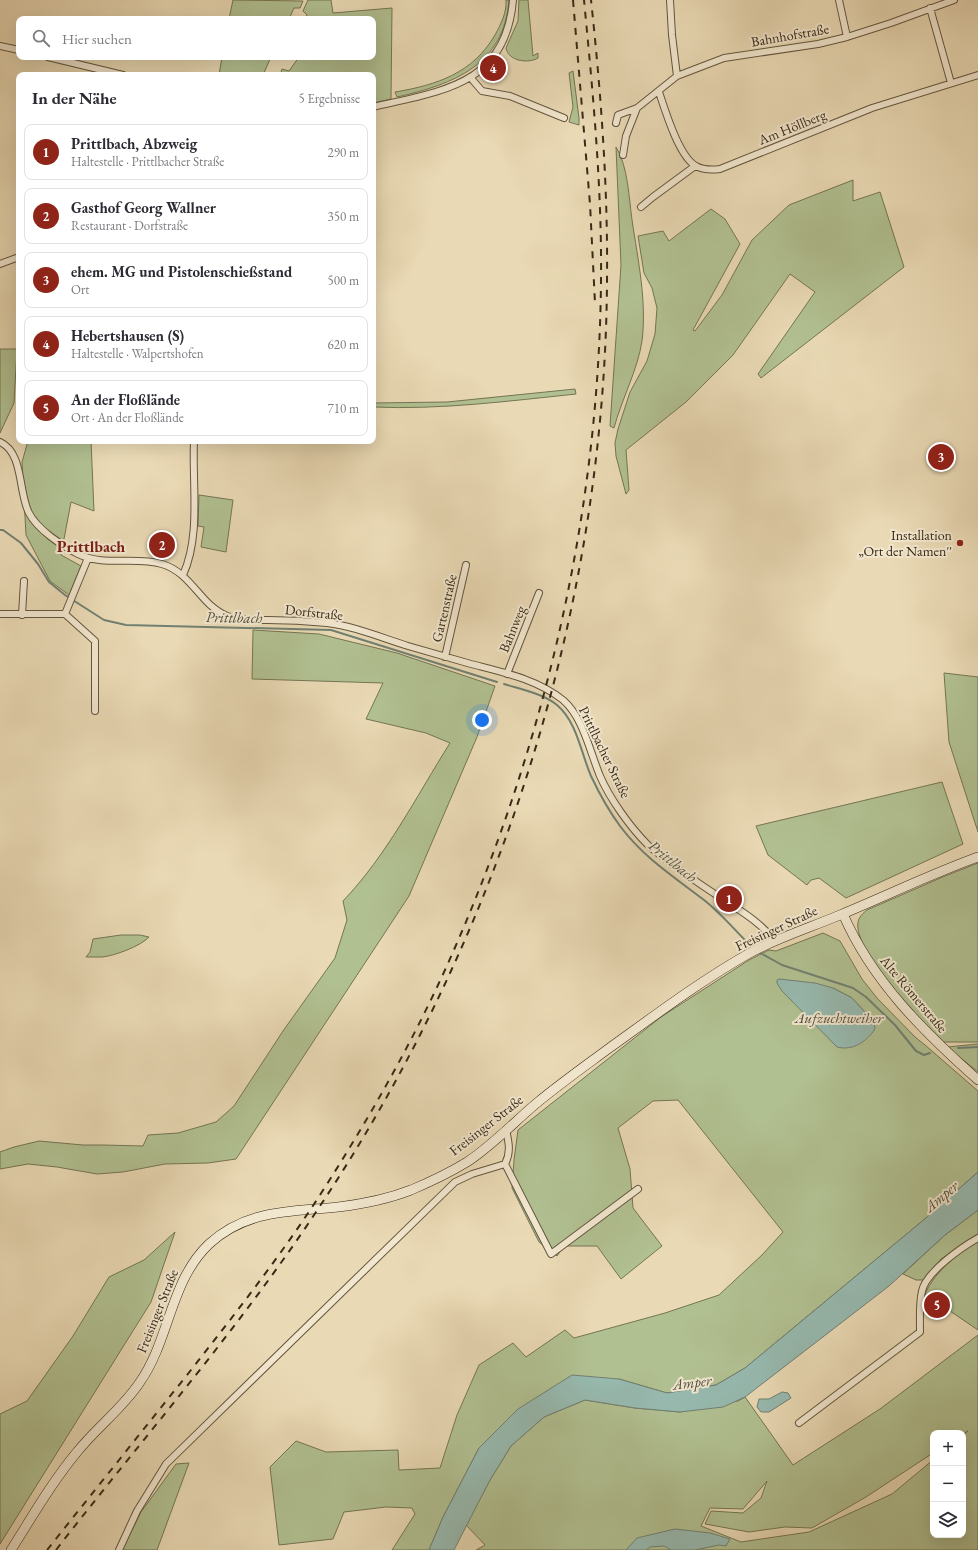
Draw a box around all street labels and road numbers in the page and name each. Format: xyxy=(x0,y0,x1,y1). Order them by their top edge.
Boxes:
street label: Bahnhofstraße xyxy=(750,19,831,51)
street label: Am Höllberg xyxy=(755,105,829,149)
street label: Gartenstraße xyxy=(427,572,461,644)
street label: Dorfstraße xyxy=(284,600,344,624)
street label: Bahnweg xyxy=(495,602,530,655)
street label: Prittlbacher Straße xyxy=(575,703,635,801)
street label: Freisinger Straße xyxy=(732,901,821,955)
street label: Alte Römerstraße xyxy=(876,951,952,1037)
street label: Freisinger Straße xyxy=(445,1090,527,1159)
street label: Freisinger Straße xyxy=(132,1266,182,1356)

